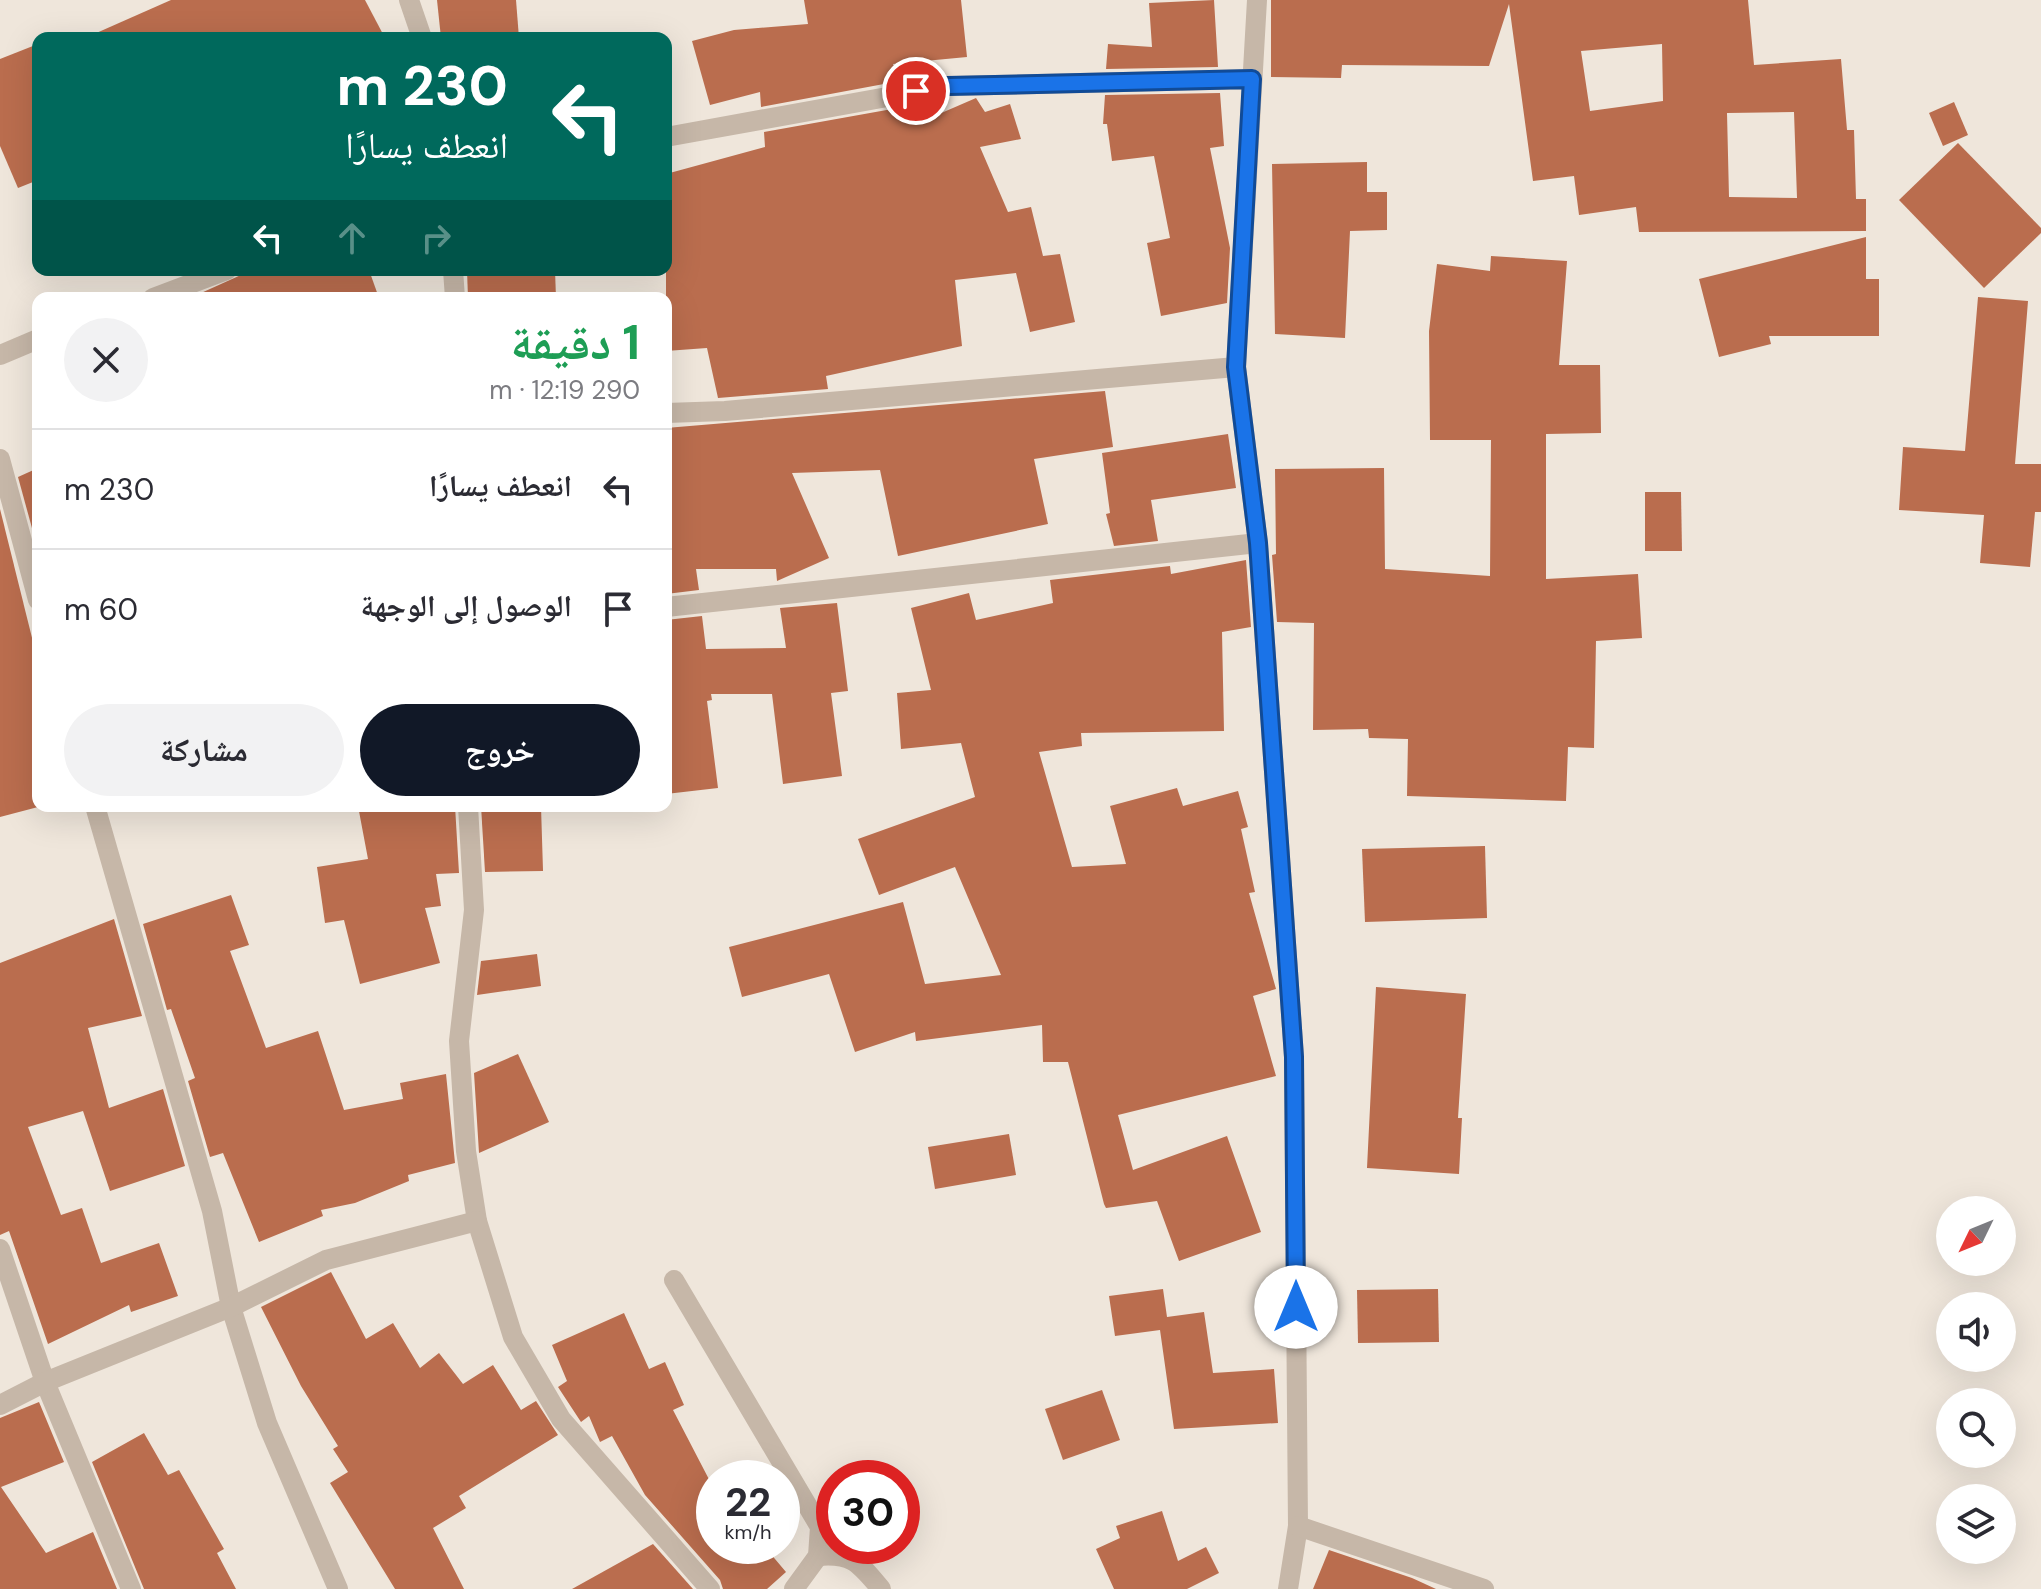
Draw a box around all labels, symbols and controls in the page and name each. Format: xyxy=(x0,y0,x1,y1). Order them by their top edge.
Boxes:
text: 230 m xyxy=(337,49,508,122)
pin xyxy=(882,57,950,125)
icon: left xyxy=(536,64,640,168)
icon: arrive xyxy=(894,69,938,113)
text: انعطف يسارًا xyxy=(345,122,508,169)
icon: left xyxy=(246,216,290,260)
icon: ahead xyxy=(330,216,374,260)
icon: right xyxy=(414,216,458,260)
text: 1 دقيقة xyxy=(510,311,640,374)
button: close xyxy=(64,318,148,402)
text: 290 m · 12:19 xyxy=(489,373,640,407)
text: انعطف يسارًا xyxy=(429,466,572,505)
icon: left xyxy=(596,467,640,511)
text: 230 m xyxy=(64,470,154,509)
text: الوصول إلى الوجهة xyxy=(361,586,572,625)
icon: arrive xyxy=(596,587,640,631)
text: 60 m xyxy=(64,590,138,629)
button: مشاركة xyxy=(64,704,344,796)
button: خروج xyxy=(360,704,640,796)
north arrow xyxy=(1936,1196,2016,1276)
map controls xyxy=(1936,1196,2016,1564)
position arrow xyxy=(1254,1265,1338,1349)
button: sound xyxy=(1936,1292,2016,1372)
button: search xyxy=(1936,1388,2016,1468)
speed limit sign: 30 xyxy=(816,1460,920,1564)
text: 22 xyxy=(725,1476,771,1528)
button: layers xyxy=(1936,1484,2016,1564)
text: km/h xyxy=(724,1519,772,1545)

